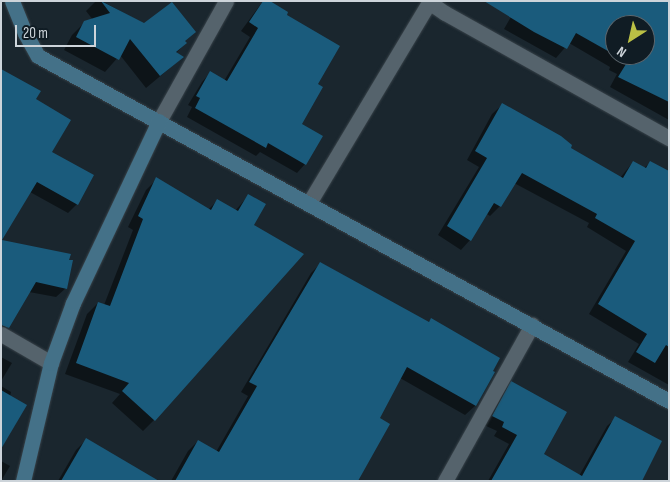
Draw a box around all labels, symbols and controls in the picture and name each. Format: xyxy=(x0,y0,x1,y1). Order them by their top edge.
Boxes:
scale bar xyxy=(18,15,99,47)
north arrow xyxy=(605,15,655,65)
text: 20 m xyxy=(23,24,48,43)
text: N xyxy=(614,43,630,61)

